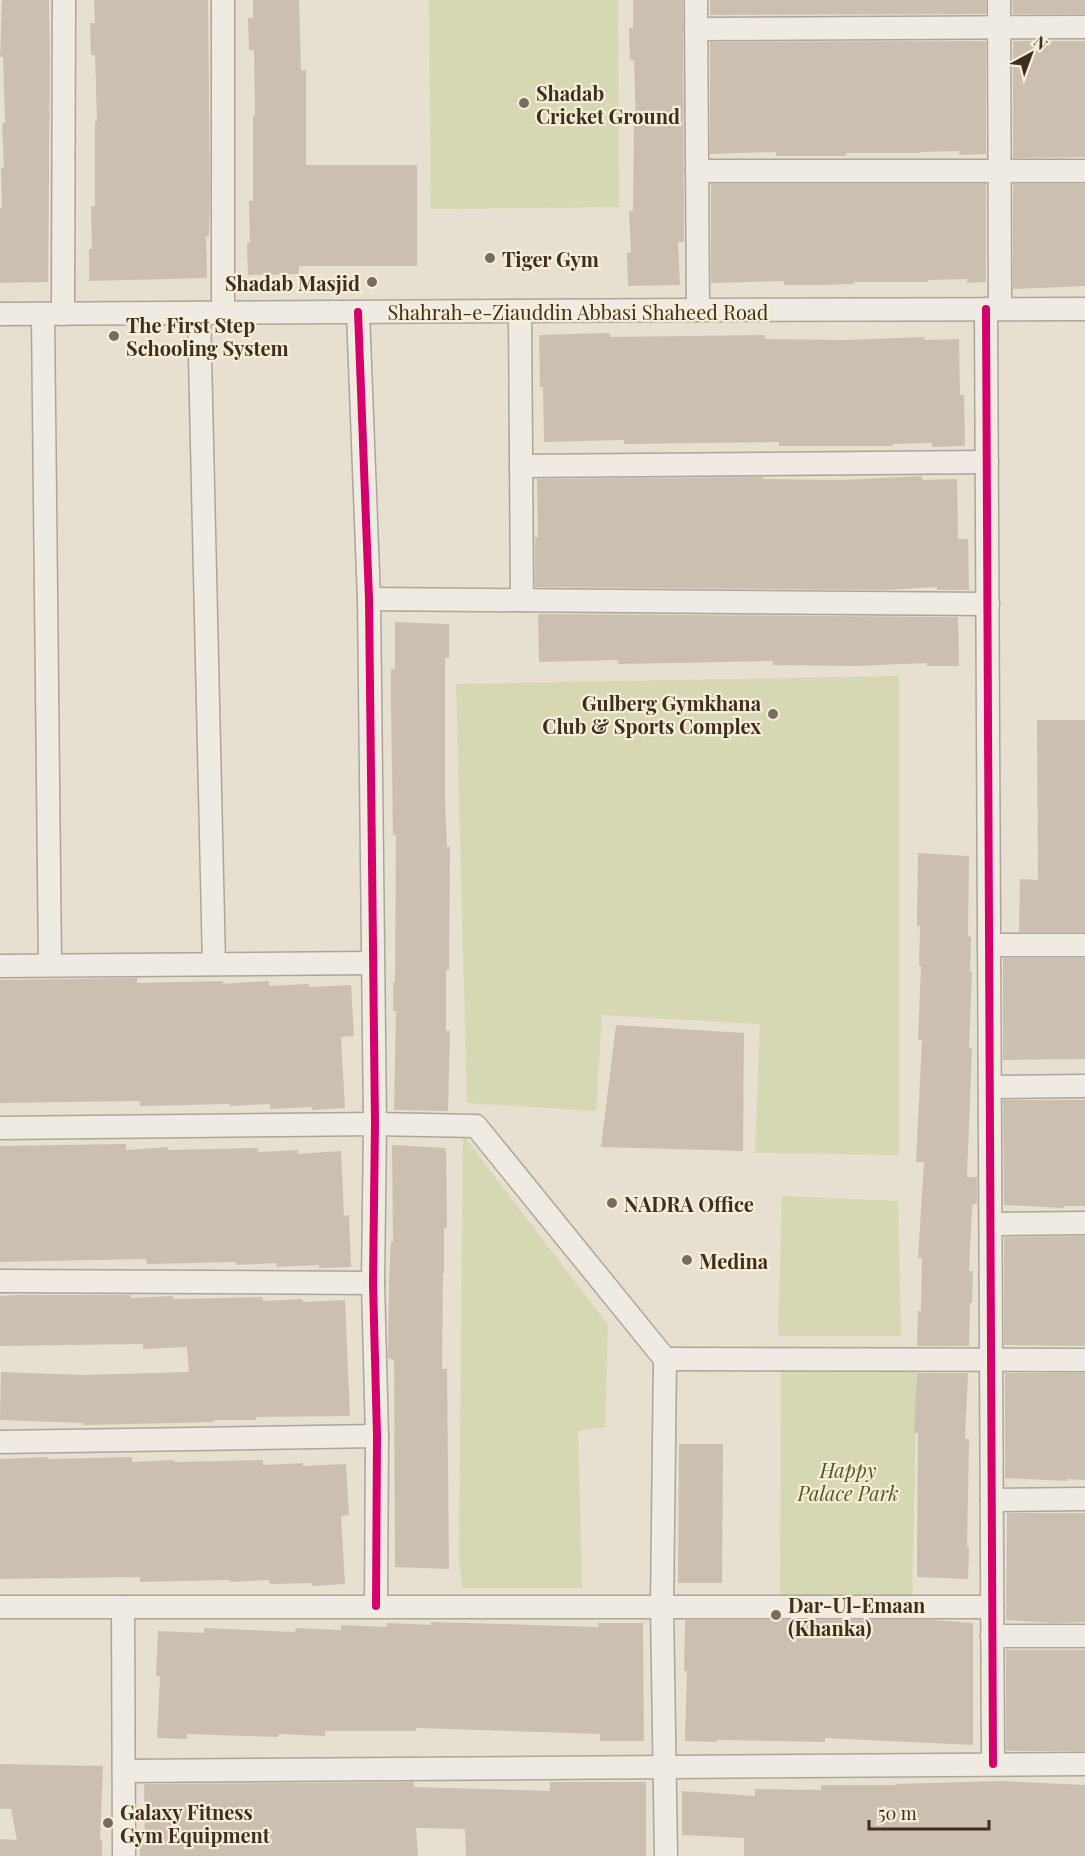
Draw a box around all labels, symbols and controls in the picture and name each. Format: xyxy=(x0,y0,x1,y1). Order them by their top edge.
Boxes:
north arrow xyxy=(1001,24,1061,84)
text: N xyxy=(1030,31,1053,54)
place label: Shadab Cricket Ground xyxy=(536,79,680,129)
marker: Shadab Cricket Ground xyxy=(517,96,531,110)
place label: Tiger Gym xyxy=(502,245,599,272)
marker: Tiger Gym xyxy=(483,251,497,265)
place label: Shadab Masjid xyxy=(225,269,360,296)
marker: Shadab Masjid xyxy=(365,275,379,289)
street label: Shahrah-e-Ziauddin Abbasi Shaheed Road xyxy=(388,298,769,325)
place label: The First Step Schooling System xyxy=(126,311,289,361)
marker: The First Step Schooling System xyxy=(107,329,121,343)
place label: Gulberg Gymkhana Club & Sports Complex xyxy=(542,689,762,739)
marker: Gulberg Gymkhana Club & Sports Complex xyxy=(766,707,780,721)
place label: NADRA Office xyxy=(624,1190,754,1217)
marker: NADRA Office xyxy=(605,1196,619,1210)
place label: Medina xyxy=(699,1247,769,1274)
marker: Medina xyxy=(680,1253,694,1267)
park label: Happy Palace Park xyxy=(796,1456,899,1506)
place label: Dar-Ul-Emaan (Khanka) xyxy=(788,1591,926,1641)
marker: Dar-Ul-Emaan (Khanka) xyxy=(769,1608,783,1622)
scale bar xyxy=(869,1793,989,1831)
place label: Galaxy Fitness Gym Equipment xyxy=(120,1798,271,1848)
text: 50 m xyxy=(878,1801,917,1825)
marker: Galaxy Fitness Gym Equipment xyxy=(101,1816,115,1830)

